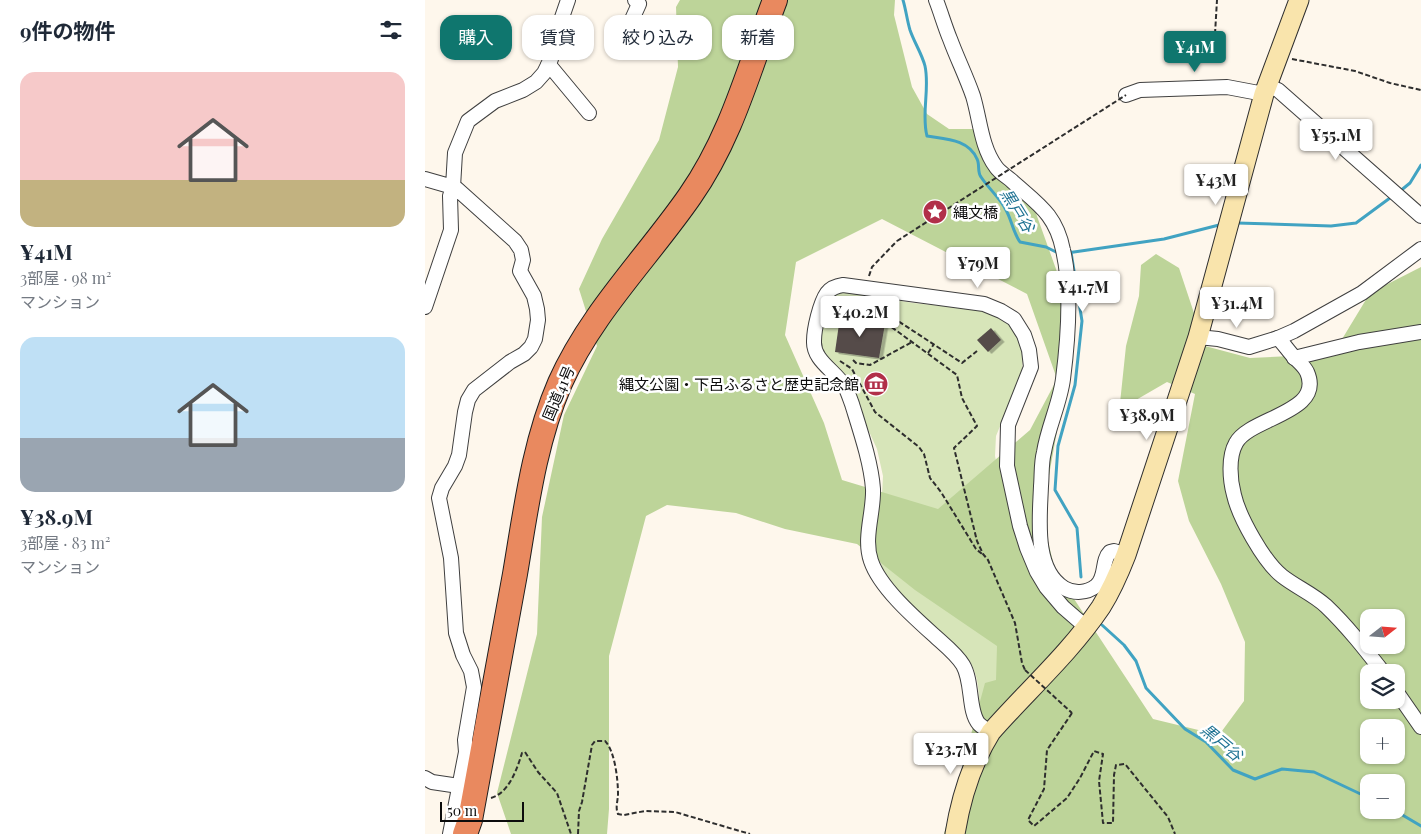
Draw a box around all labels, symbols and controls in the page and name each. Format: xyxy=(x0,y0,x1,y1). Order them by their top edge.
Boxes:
chip: 購入 xyxy=(440,15,512,60)
chip: 賃貸 xyxy=(522,15,594,60)
chip: 絞り込み xyxy=(604,15,712,60)
chip: 新着 xyxy=(722,15,794,60)
text: 9件の物件 xyxy=(20,16,116,44)
icon: filters xyxy=(377,16,405,44)
pin: ¥41M xyxy=(1165,30,1225,73)
text: ¥41M xyxy=(1175,36,1215,57)
icon: home xyxy=(168,105,258,195)
pin: ¥55.1M xyxy=(1295,119,1377,161)
text: ¥55.1M xyxy=(1311,124,1361,145)
pin: ¥43M xyxy=(1186,164,1246,206)
text: ¥43M xyxy=(1195,169,1237,190)
water label: 黒戸谷 xyxy=(996,184,1041,238)
place icon: 縄文橋 xyxy=(922,199,948,225)
place label: 縄文橋 xyxy=(953,202,998,222)
text: ¥41M xyxy=(20,237,73,265)
pin: ¥79M xyxy=(948,246,1008,289)
text: ¥79M xyxy=(957,252,999,273)
text: 3部屋 · 98 m² xyxy=(20,267,111,288)
pin: ¥41.7M xyxy=(1042,270,1124,313)
text: ¥41.7M xyxy=(1057,276,1109,297)
pin: ¥31.4M xyxy=(1196,286,1278,329)
text: マンション xyxy=(20,291,100,312)
text: ¥31.4M xyxy=(1211,292,1263,313)
pin: ¥40.2M xyxy=(819,296,901,338)
text: ¥40.2M xyxy=(831,301,889,322)
street label: 国道41号 xyxy=(537,362,579,424)
icon: home xyxy=(168,370,258,460)
museum icon: 縄文公園・下呂ふるさと歴史記念館 xyxy=(863,371,889,397)
place label: 縄文公園・下呂ふるさと歴史記念館 xyxy=(619,374,859,394)
pin: ¥38.9M xyxy=(1106,398,1188,441)
text: ¥38.9M xyxy=(1119,404,1175,425)
text: ¥38.9M xyxy=(20,502,93,530)
text: 3部屋 · 83 m² xyxy=(20,532,110,553)
text: マンション xyxy=(20,556,100,577)
north arrow xyxy=(1360,609,1405,654)
map controls xyxy=(1360,609,1405,819)
button: layers xyxy=(1360,664,1405,709)
water label: 黒戸谷 xyxy=(1197,719,1249,767)
button: + xyxy=(1360,719,1405,764)
pin: ¥23.7M xyxy=(910,732,992,775)
text: ¥23.7M xyxy=(924,738,978,759)
button: − xyxy=(1360,774,1405,819)
scale bar xyxy=(440,799,524,822)
text: 50 m xyxy=(447,801,477,820)

